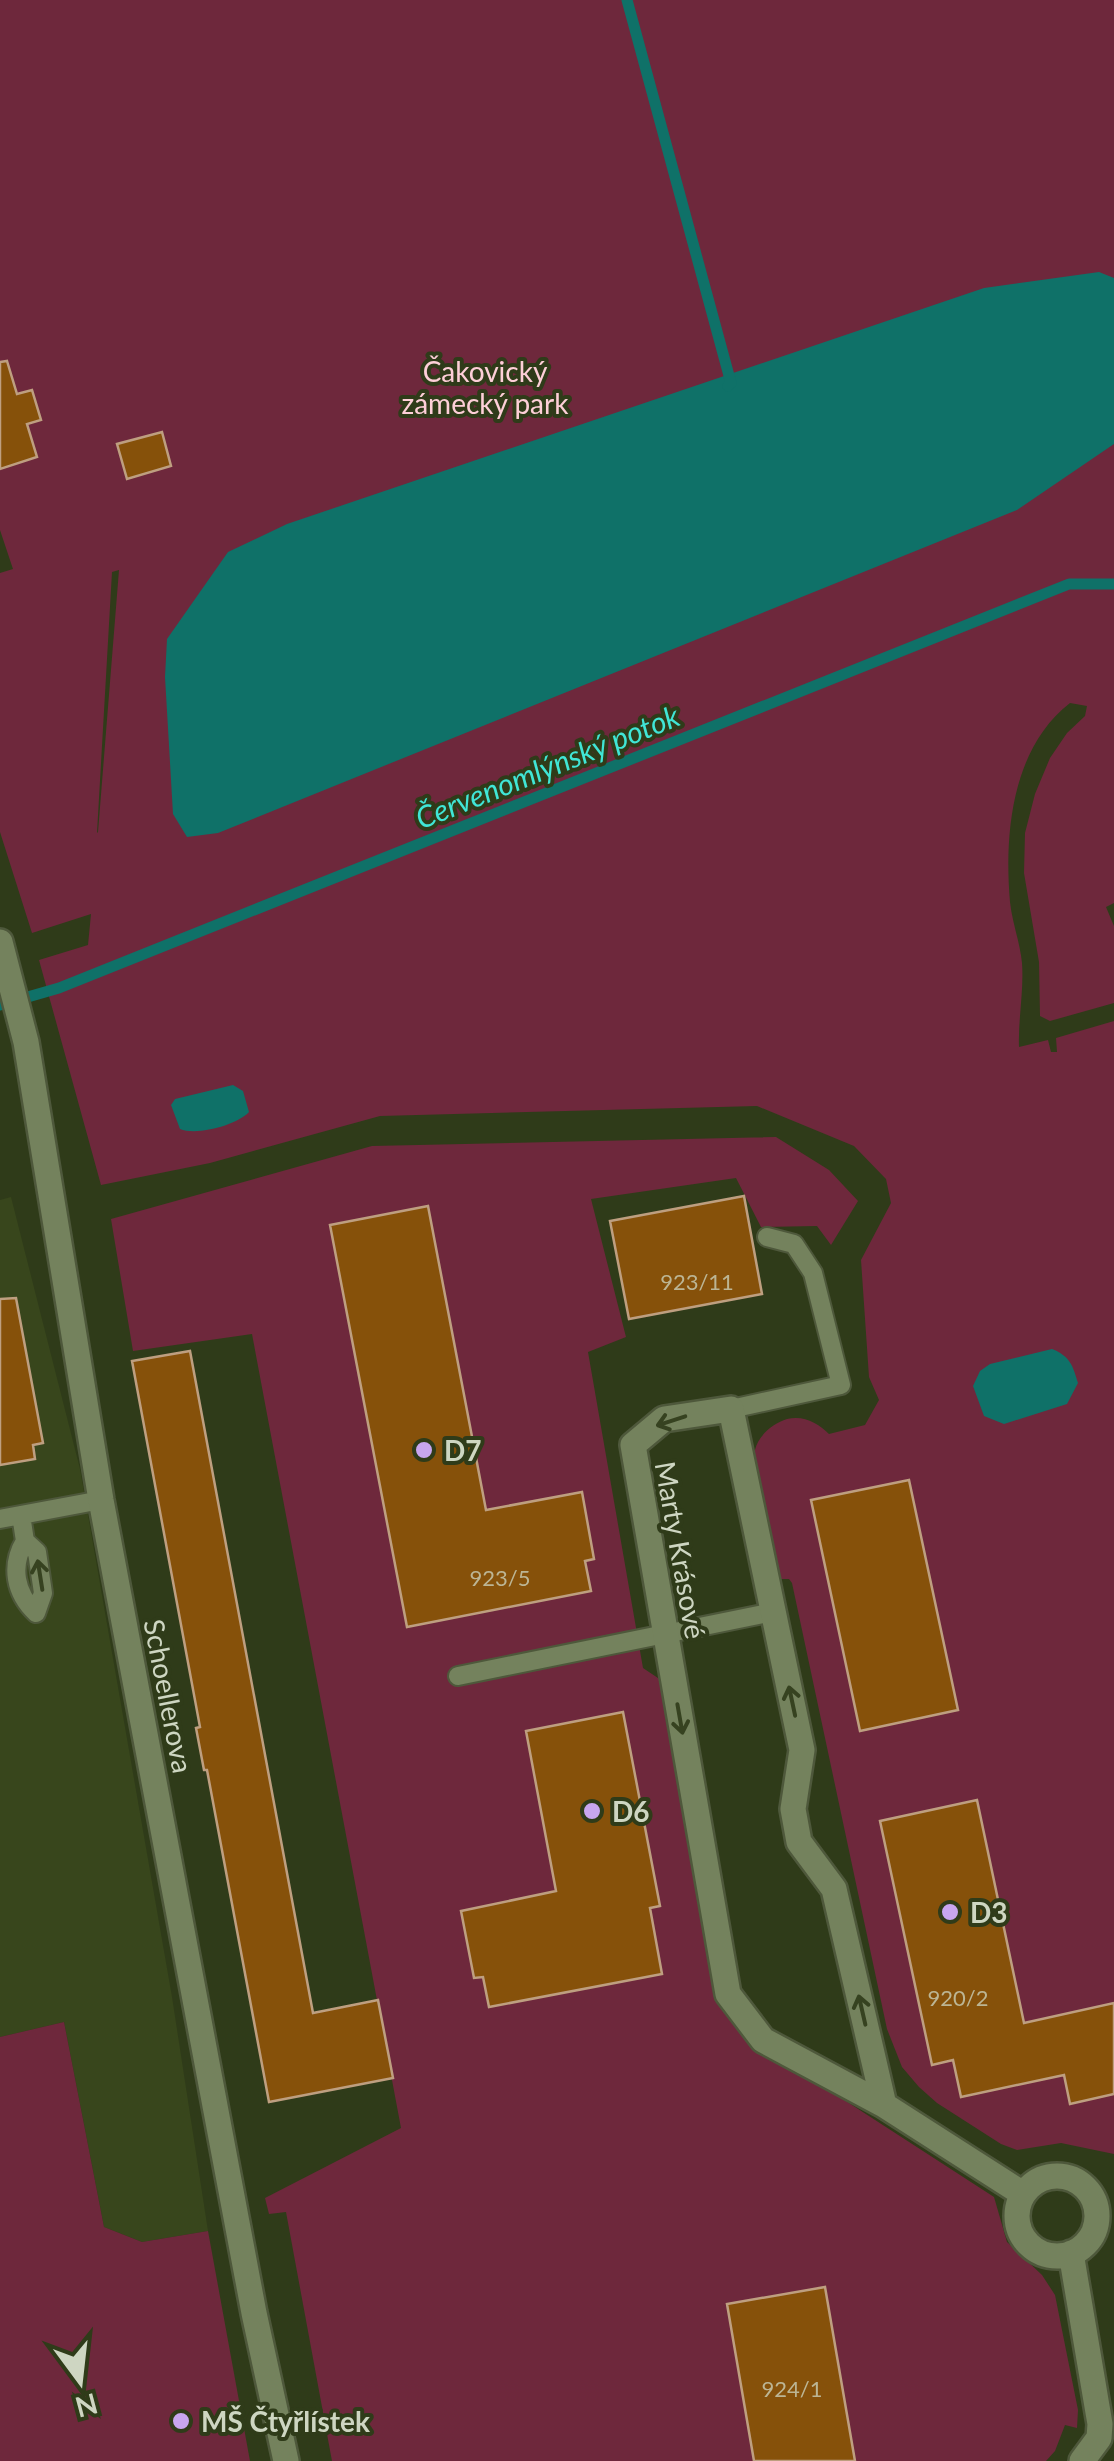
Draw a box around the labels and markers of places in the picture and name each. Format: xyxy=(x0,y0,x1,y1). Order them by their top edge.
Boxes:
place label: D7 xyxy=(444,1433,482,1467)
marker: D7 xyxy=(413,1439,435,1461)
place label: D6 xyxy=(612,1794,650,1828)
marker: D6 xyxy=(581,1800,603,1822)
place label: D3 xyxy=(970,1895,1008,1929)
marker: D3 xyxy=(939,1901,961,1923)
place label: MŠ Čtyřlístek xyxy=(201,2404,370,2438)
marker: MŠ Čtyřlístek xyxy=(170,2410,192,2432)

